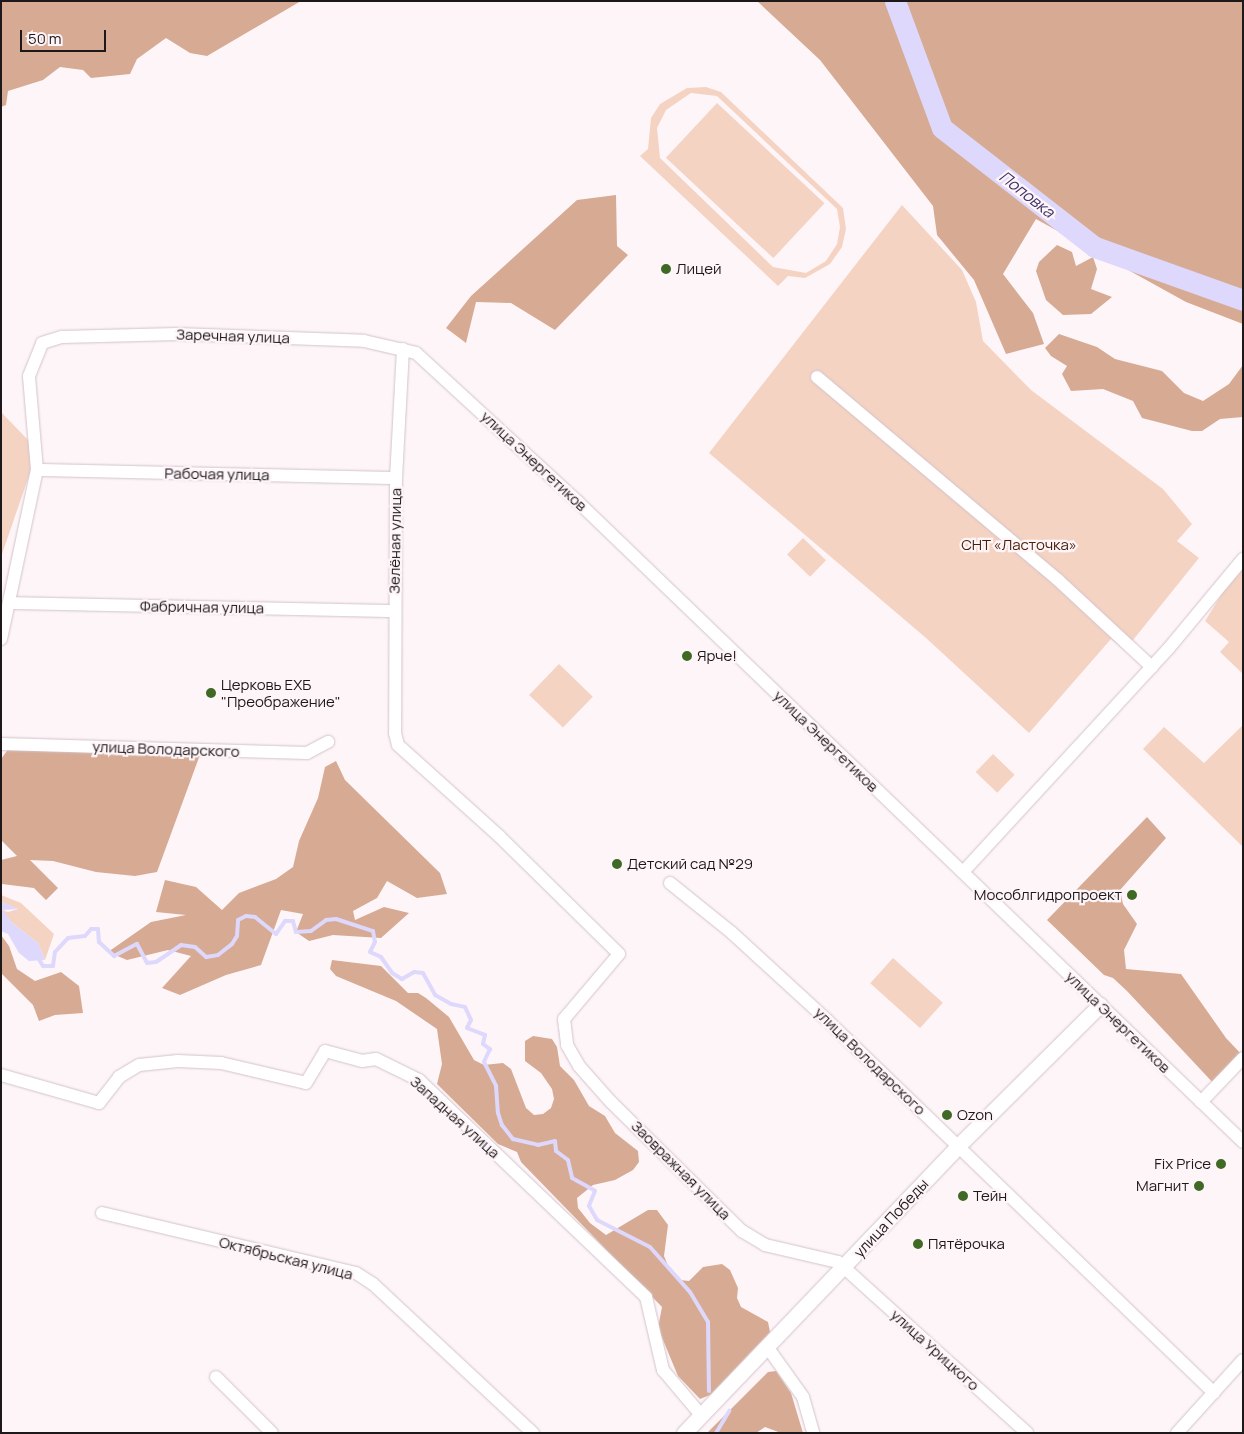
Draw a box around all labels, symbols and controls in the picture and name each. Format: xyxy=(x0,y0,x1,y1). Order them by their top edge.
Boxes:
scale bar xyxy=(22,20,109,52)
text: 50 m xyxy=(28,28,62,49)
water label: Поповка xyxy=(996,167,1058,221)
place label: Лицей xyxy=(676,260,722,278)
marker: Лицей xyxy=(660,263,672,275)
street label: Заречная улица xyxy=(176,325,290,347)
street label: улица Энергетиков xyxy=(477,407,591,515)
street label: Рабочая улица xyxy=(164,464,270,484)
street label: Зелёная улица xyxy=(385,488,405,594)
park label: СНТ «Ласточка» xyxy=(961,536,1077,554)
street label: Фабричная улица xyxy=(140,597,264,617)
place label: Ярче! xyxy=(697,647,737,665)
marker: Ярче! xyxy=(681,650,693,662)
place label: Церковь ЕХБ "Преображение" xyxy=(221,675,341,710)
street label: улица Энергетиков xyxy=(770,686,882,796)
marker: Церковь ЕХБ "Преображение" xyxy=(205,687,217,699)
street label: улица Володарского xyxy=(92,737,240,761)
place label: Детский сад №29 xyxy=(627,855,753,873)
marker: Детский сад №29 xyxy=(611,858,623,870)
place label: Мособлгидропроект xyxy=(974,886,1122,904)
marker: Мособлгидропроект xyxy=(1126,889,1138,901)
street label: улица Энергетиков xyxy=(1062,967,1174,1077)
street label: улица Володарского xyxy=(811,1003,929,1119)
street label: Западная улица xyxy=(407,1072,503,1162)
place label: Ozon xyxy=(957,1106,993,1124)
marker: Ozon xyxy=(941,1109,953,1121)
street label: Заовражная улица xyxy=(628,1117,734,1223)
place label: Fix Price xyxy=(1154,1155,1211,1173)
marker: Fix Price xyxy=(1215,1158,1227,1170)
street label: улица Победы xyxy=(850,1175,932,1261)
place label: Магнит xyxy=(1136,1177,1189,1195)
marker: Магнит xyxy=(1193,1180,1205,1192)
place label: Тейн xyxy=(973,1187,1007,1205)
marker: Тейн xyxy=(957,1190,969,1202)
street label: Октябрьская улица xyxy=(217,1233,355,1283)
place label: Пятёрочка xyxy=(928,1235,1005,1253)
marker: Пятёрочка xyxy=(912,1238,924,1250)
street label: улица Урицкого xyxy=(887,1306,983,1394)

